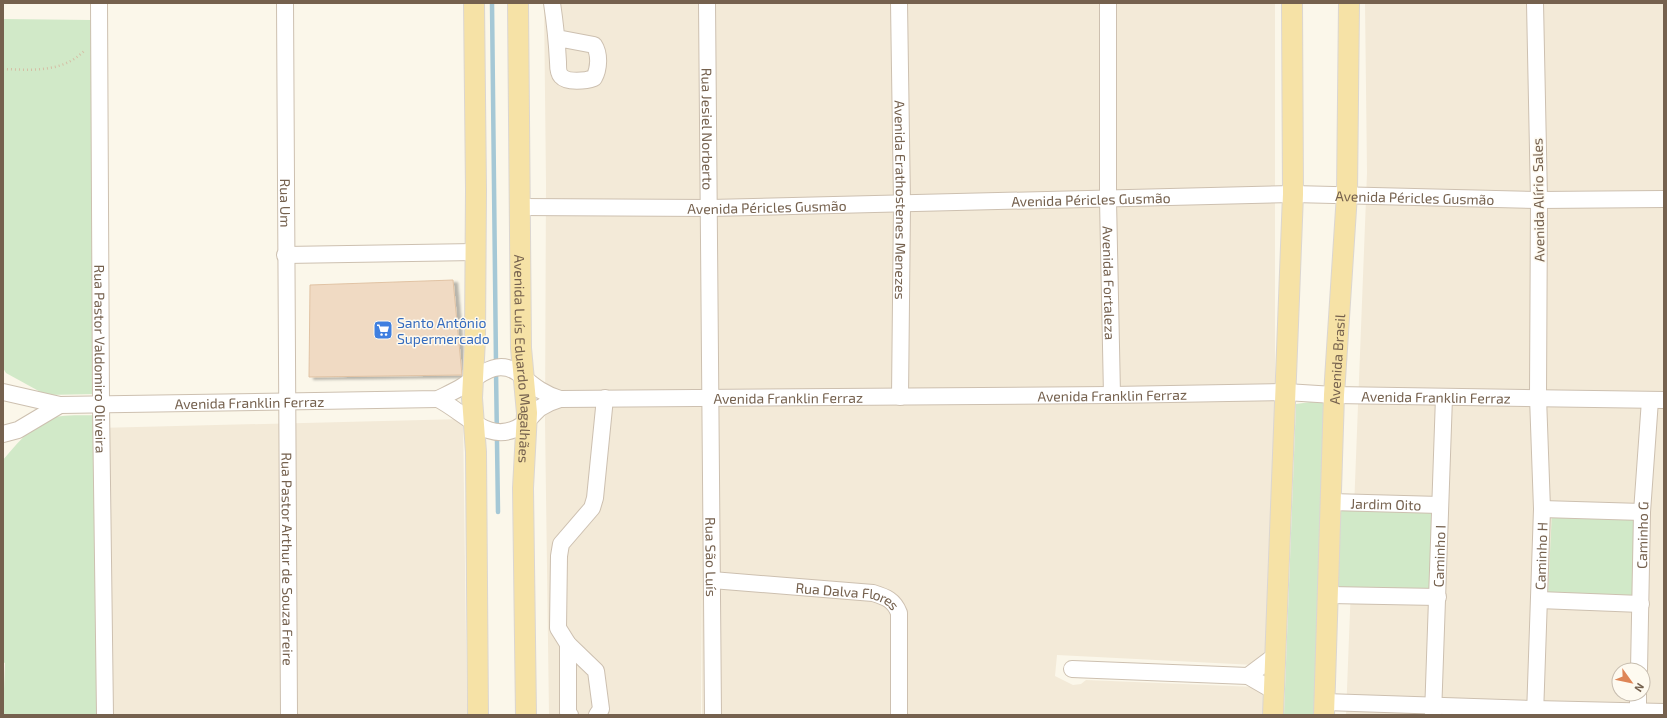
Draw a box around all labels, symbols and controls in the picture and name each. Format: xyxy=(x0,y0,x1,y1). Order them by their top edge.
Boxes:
street label: Rua Jesiel Norberto xyxy=(699,68,717,190)
street label: Avenida Erathostenes Menezes xyxy=(892,100,911,300)
street label: Avenida Alírio Sales xyxy=(1528,138,1548,262)
street label: Rua Um xyxy=(277,178,295,228)
street label: Avenida Péricles Gusmão xyxy=(1335,187,1495,207)
street label: Avenida Péricles Gusmão xyxy=(1011,188,1171,209)
street label: Avenida Péricles Gusmão xyxy=(687,196,847,217)
street label: Avenida Fortaleza xyxy=(1100,226,1119,340)
street label: Avenida Luís Eduardo Magalhães xyxy=(512,254,535,464)
street label: Rua Pastor Valdomiro Oliveira xyxy=(92,265,110,454)
street label: Avenida Brasil xyxy=(1325,313,1348,405)
place label: Santo Antônio Supermercado xyxy=(397,314,490,347)
supermarket icon: Santo Antônio Supermercado xyxy=(372,319,394,341)
street label: Avenida Franklin Ferraz xyxy=(1037,385,1187,404)
street label: Avenida Franklin Ferraz xyxy=(1361,387,1511,406)
street label: Avenida Franklin Ferraz xyxy=(713,388,863,406)
street label: Avenida Franklin Ferraz xyxy=(175,392,324,412)
street label: Rua Pastor Arthur de Souza Freire xyxy=(279,452,297,666)
street label: Jardim Oito xyxy=(1350,494,1422,513)
street label: Caminho G xyxy=(1632,501,1651,569)
street label: Rua São Luís xyxy=(703,517,721,597)
street label: Caminho H xyxy=(1531,522,1550,590)
street label: Caminho I xyxy=(1429,525,1448,588)
street label: Rua Dalva Flores xyxy=(795,578,903,613)
north arrow xyxy=(1611,662,1651,702)
text: N xyxy=(1632,681,1647,695)

